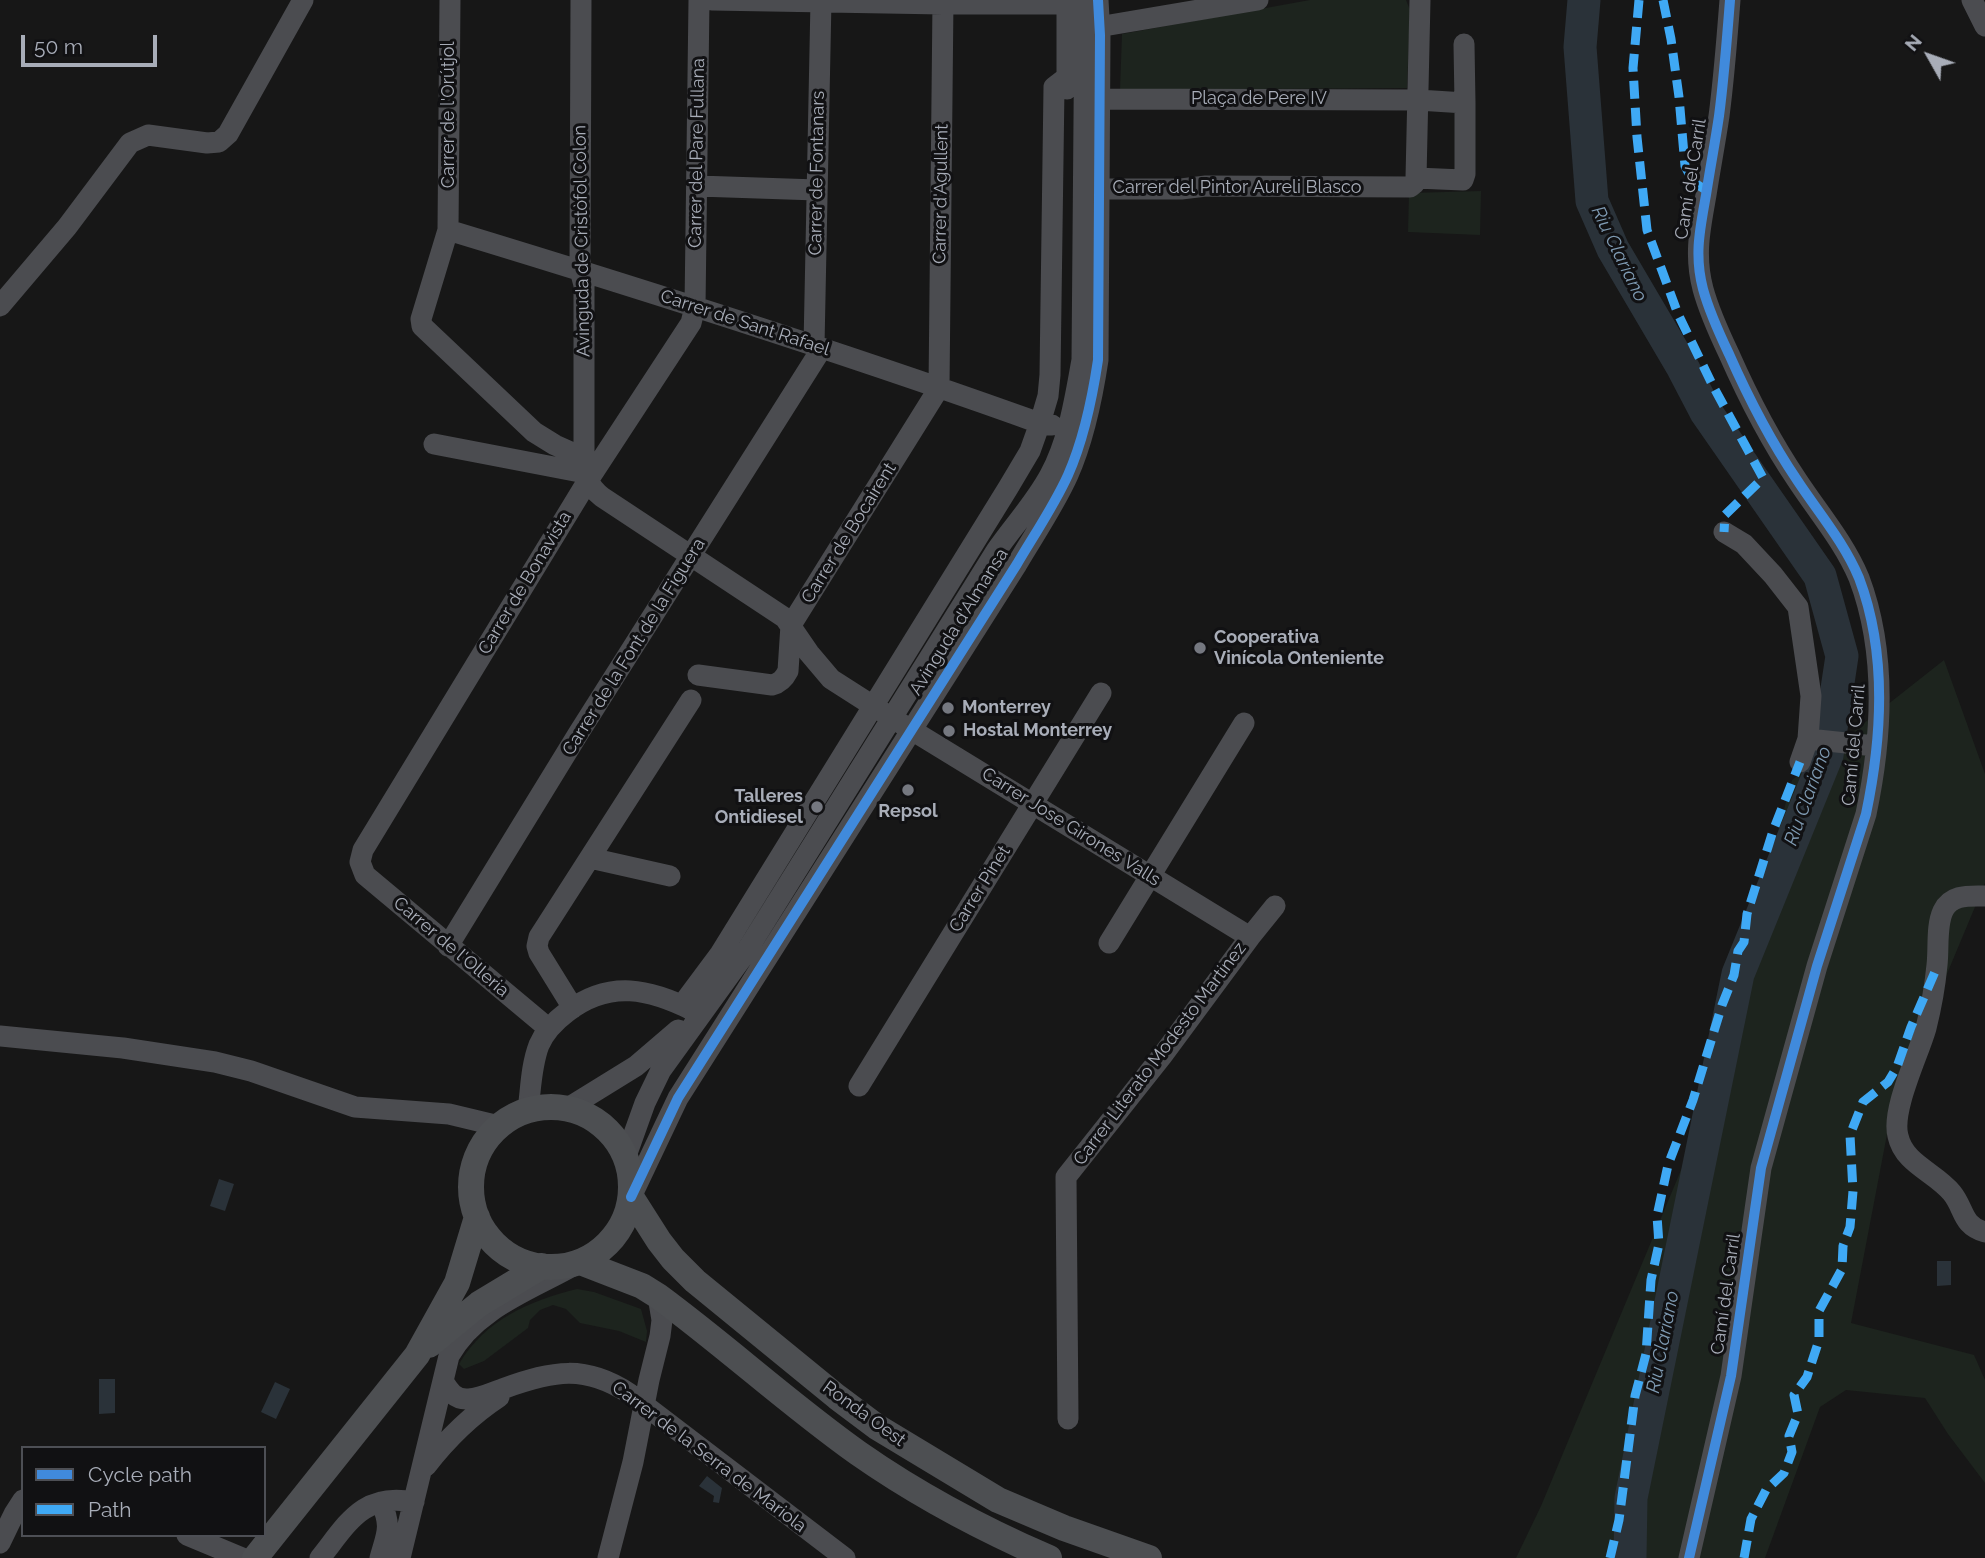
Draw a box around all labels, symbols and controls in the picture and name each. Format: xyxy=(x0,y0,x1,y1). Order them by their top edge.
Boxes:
scale bar xyxy=(24,21,161,65)
north arrow xyxy=(1894,21,1964,91)
text: N xyxy=(1900,30,1926,55)
text: 50 m xyxy=(34,34,83,59)
street label: Carrer de l'Orútjol xyxy=(438,42,460,188)
street label: Carrer del Pare Fullana xyxy=(685,58,709,248)
street label: Plaça de Pere IV xyxy=(1191,88,1327,110)
street label: Carrer de Fontanars xyxy=(805,91,829,255)
street label: Camí del Carril xyxy=(1671,117,1711,241)
street label: Carrer d'Agullent xyxy=(929,124,953,264)
street label: Avinguda de Cristòfol Colon xyxy=(569,125,595,357)
street label: Carrer del Pintor Aureli Blasco xyxy=(1113,177,1361,199)
water label: Riu Clariano xyxy=(1586,202,1652,306)
street label: Carrer de Sant Rafael xyxy=(658,285,832,361)
street label: Carrer de Bocairent xyxy=(797,459,901,607)
street label: Carrer de Bonavista xyxy=(474,508,576,658)
street label: Carrer de la Font de la Figuera xyxy=(558,534,710,760)
street label: Avinguda d'Almansa xyxy=(905,545,1013,699)
place label: Cooperativa Vinícola Onteniente xyxy=(1214,627,1384,670)
marker: Cooperativa Vinícola Onteniente xyxy=(1192,640,1208,656)
street label: Camí del Carril xyxy=(1838,683,1870,807)
place label: Monterrey xyxy=(962,697,1051,719)
marker: Monterrey xyxy=(940,700,956,716)
place label: Hostal Monterrey xyxy=(963,720,1112,742)
marker: Hostal Monterrey xyxy=(941,723,957,739)
water label: Riu Clariano xyxy=(1780,743,1836,849)
street label: Carrer Jose Girones Valls xyxy=(978,763,1164,891)
marker: Repsol xyxy=(900,782,916,798)
place label: Talleres Ontidiesel xyxy=(715,786,803,828)
marker: Talleres Ontidiesel xyxy=(809,799,825,815)
place label: Repsol xyxy=(878,801,938,823)
street label: Carrer Pinet xyxy=(945,842,1015,936)
street label: Carrer de l'Olleria xyxy=(389,892,513,1002)
street label: Carrer Literato Modesto Martinez xyxy=(1069,938,1251,1170)
street label: Camí del Carril xyxy=(1707,1232,1745,1356)
water label: Riu Clariano xyxy=(1642,1289,1684,1395)
street label: Carrer de la Serra de Mariola xyxy=(608,1377,810,1537)
street label: Ronda Oest xyxy=(818,1377,910,1451)
legend xyxy=(21,1446,266,1537)
text: Cycle path xyxy=(88,1462,192,1487)
text: Path xyxy=(88,1497,132,1522)

